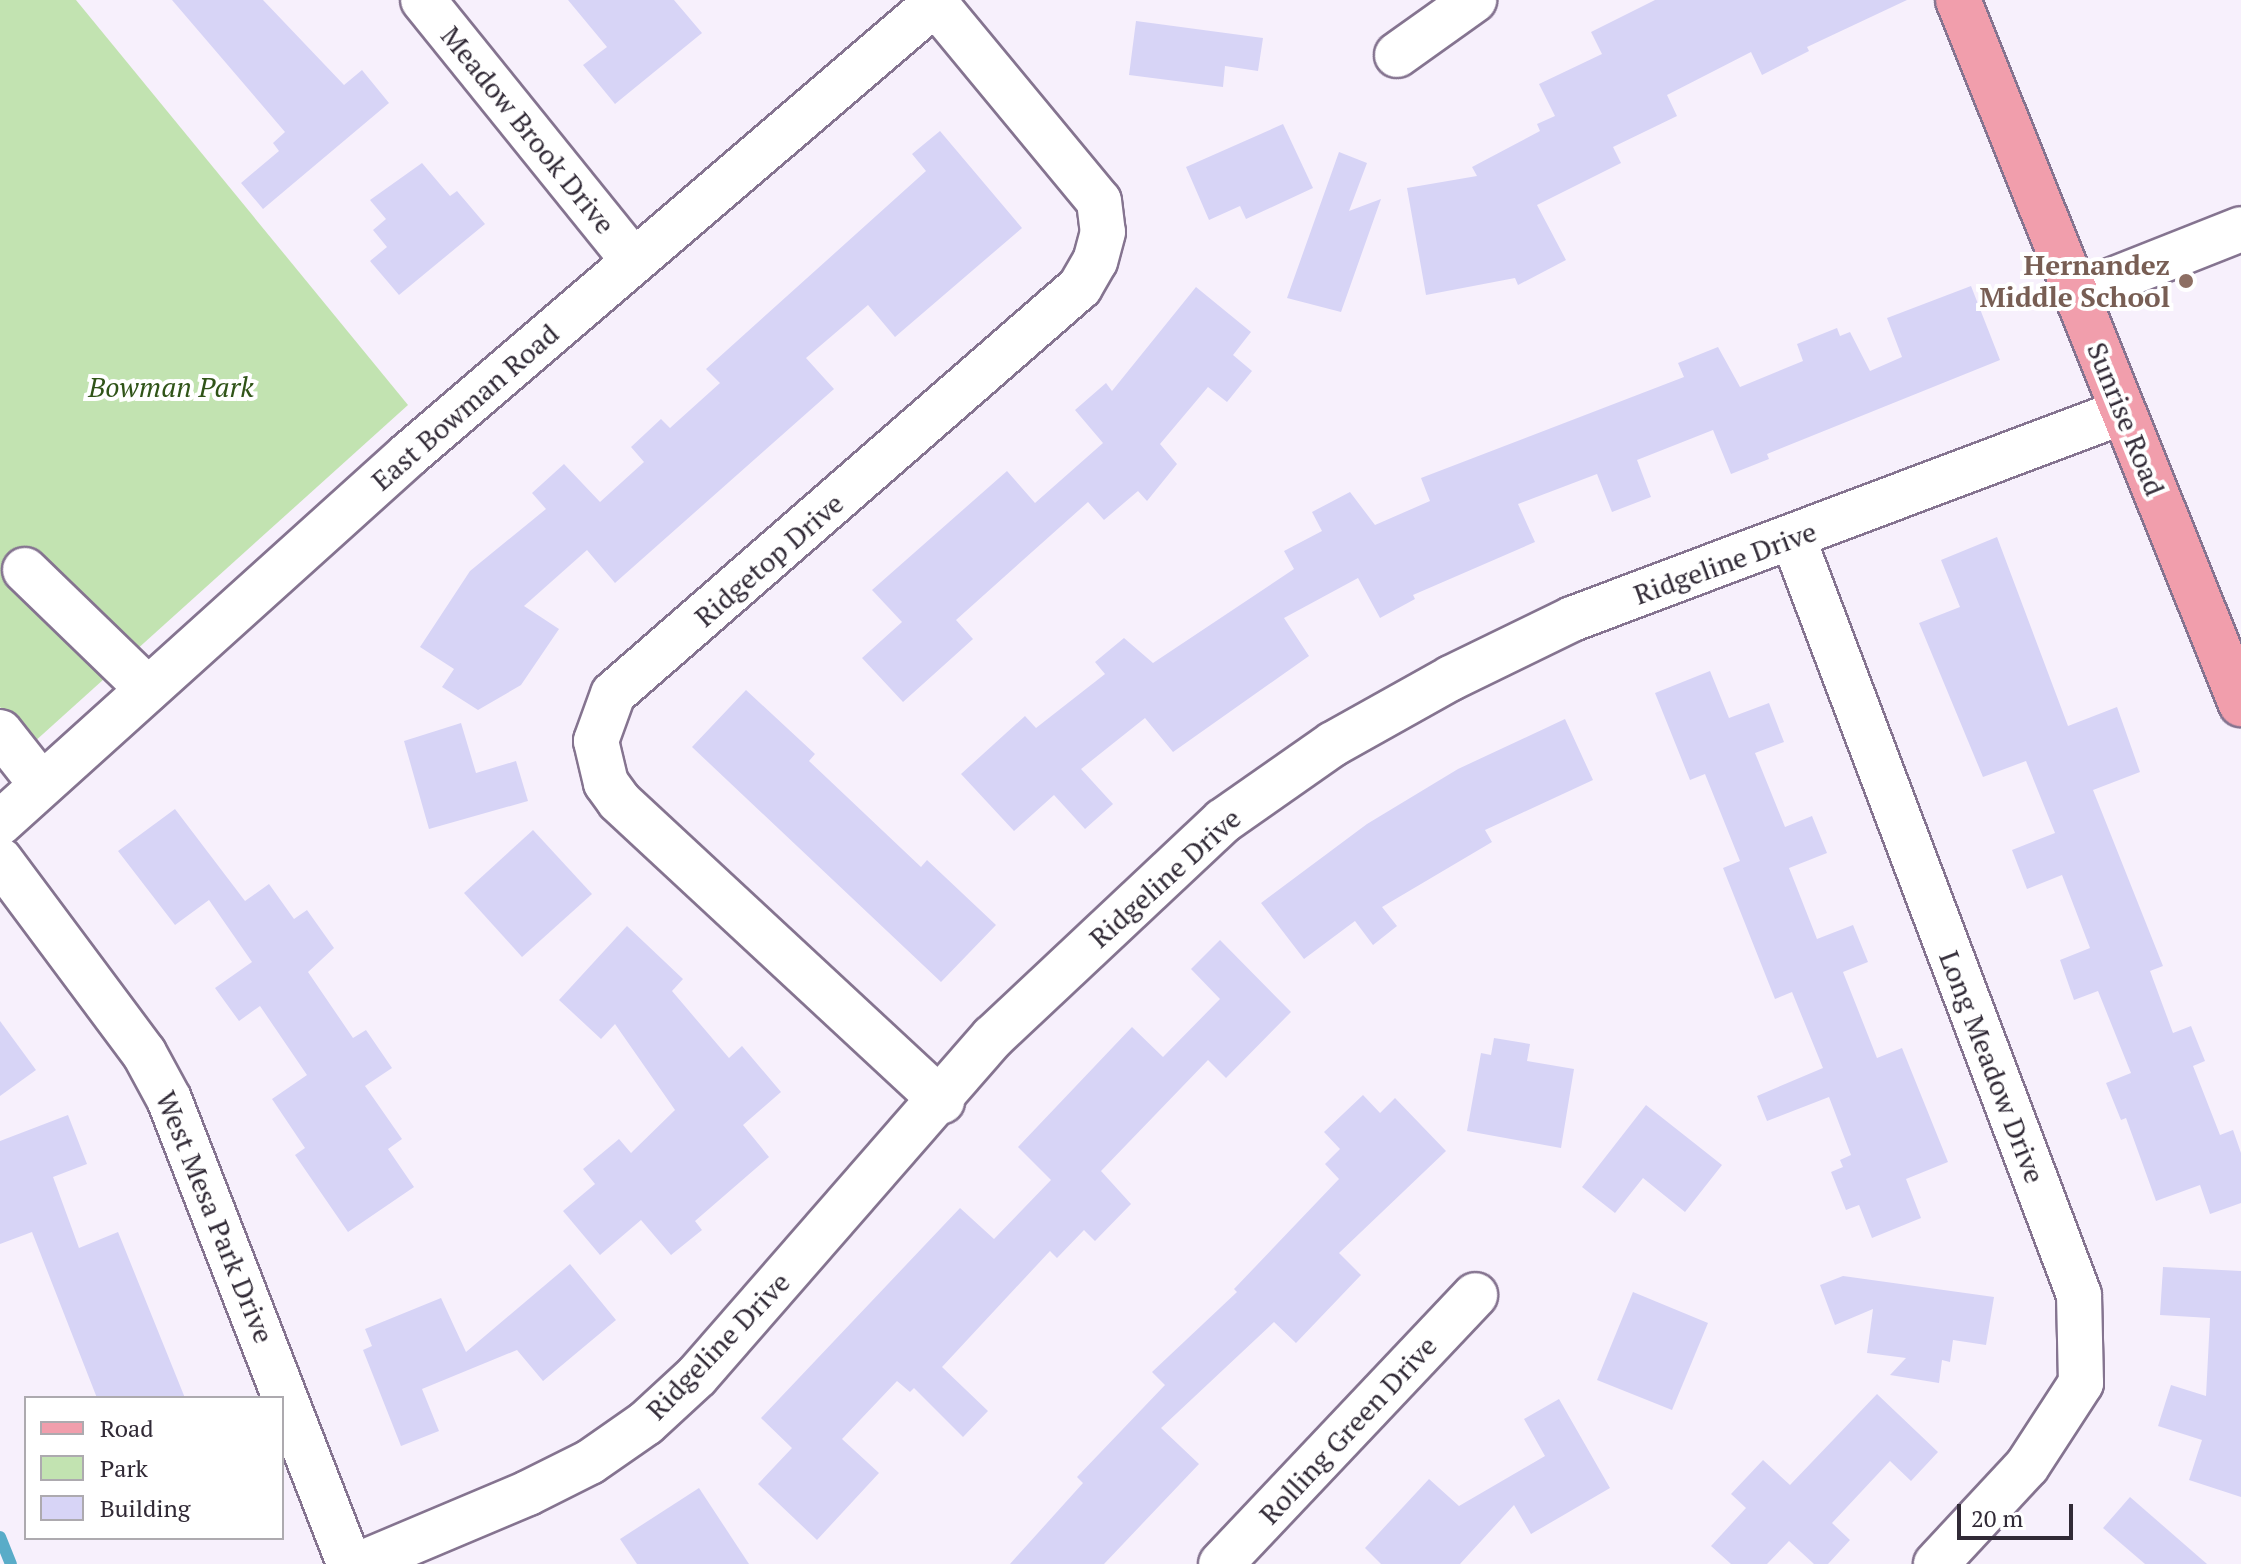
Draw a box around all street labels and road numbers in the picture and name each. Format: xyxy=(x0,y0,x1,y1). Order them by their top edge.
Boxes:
street label: Meadow Brook Drive xyxy=(434,19,622,241)
street label: East Bowman Road xyxy=(365,317,565,497)
street label: Sunrise Road xyxy=(2080,337,2172,501)
street label: Ridgetop Drive xyxy=(688,486,850,634)
street label: Ridgeline Drive xyxy=(1629,514,1821,612)
street label: Ridgeline Drive xyxy=(1083,801,1247,955)
street label: Long Meadow Drive xyxy=(1932,946,2052,1188)
street label: West Mesa Park Drive xyxy=(149,1086,281,1348)
street label: Ridgeline Drive xyxy=(639,1265,797,1427)
street label: Rolling Green Drive xyxy=(1252,1329,1444,1531)

